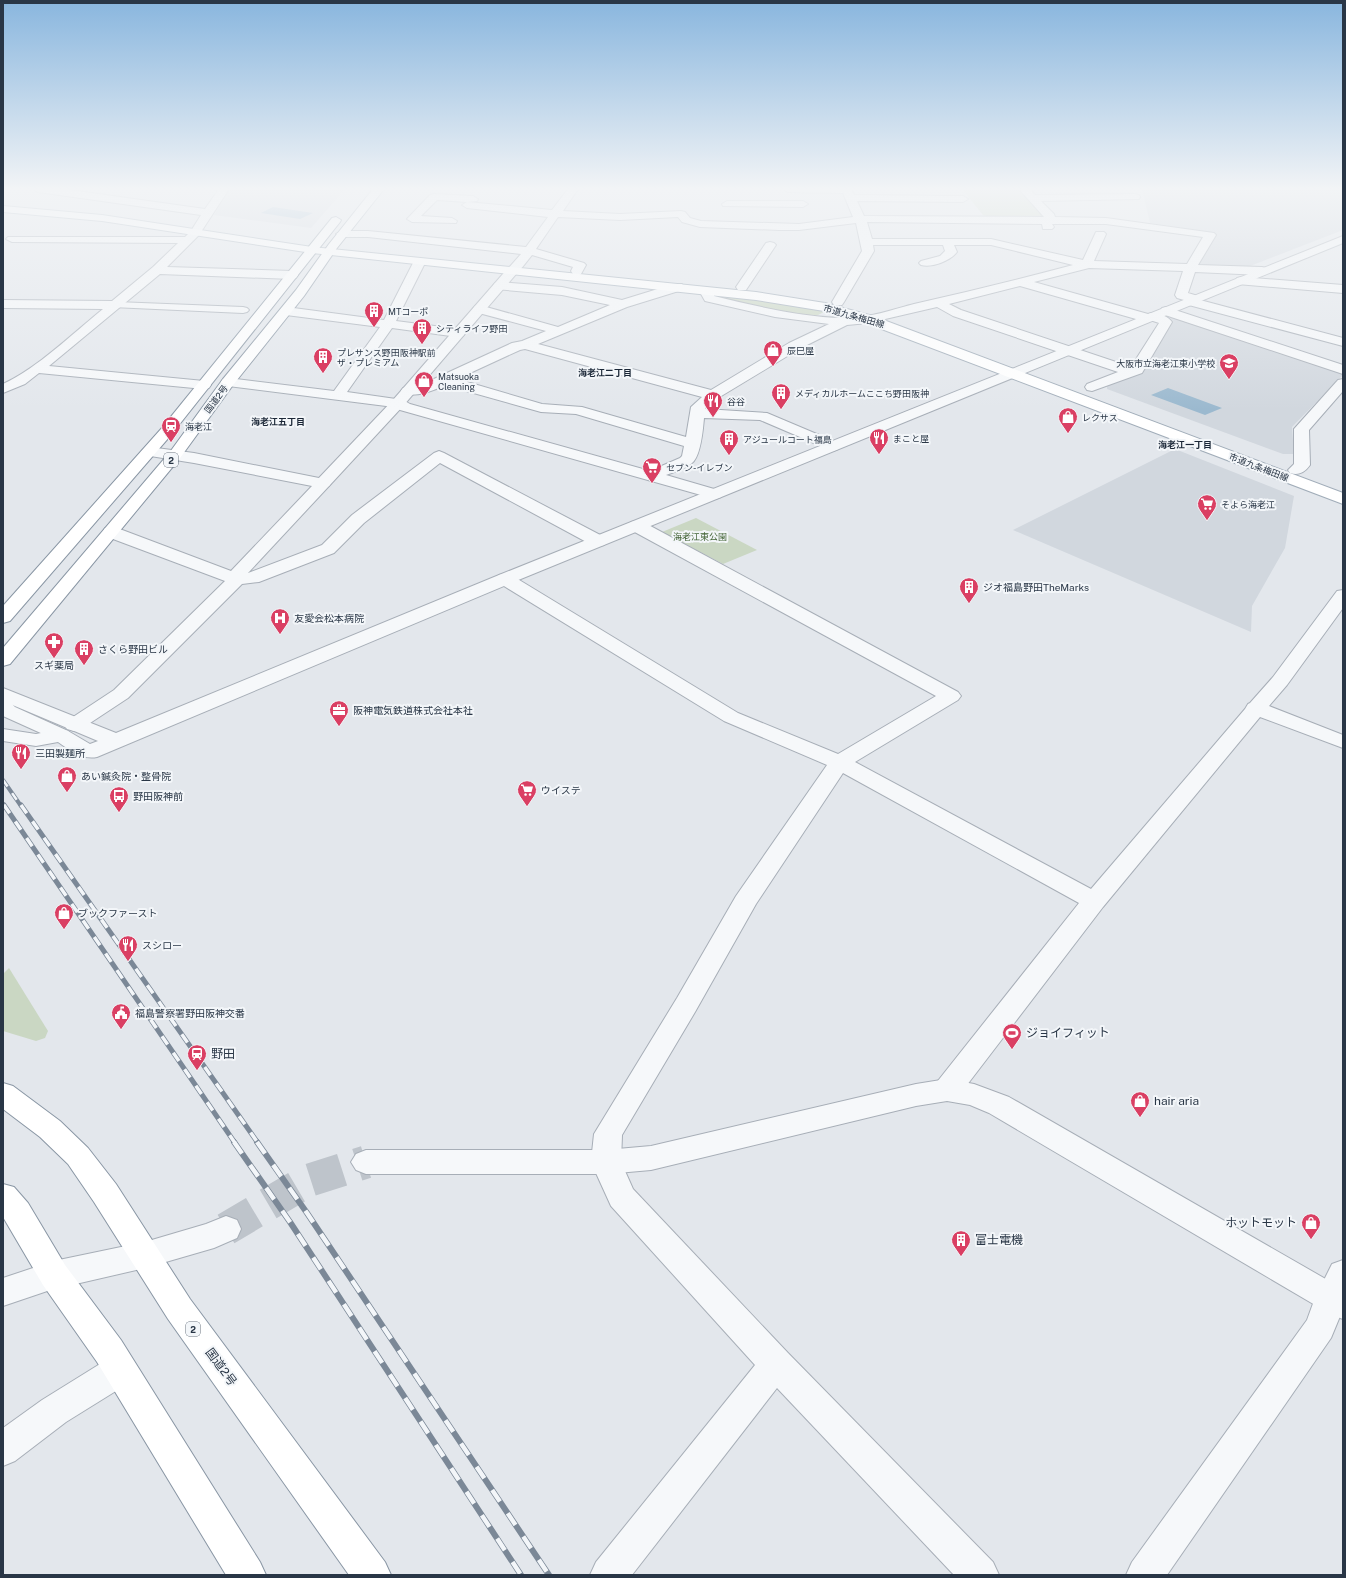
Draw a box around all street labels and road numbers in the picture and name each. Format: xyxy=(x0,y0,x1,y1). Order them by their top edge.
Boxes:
street label: 市道九条梅田線 xyxy=(822,302,887,330)
street label: 国道2号 xyxy=(202,383,230,415)
street label: 市道九条梅田線 xyxy=(1228,451,1291,484)
road number: 2 xyxy=(164,453,178,467)
road number: 2 xyxy=(186,1322,200,1336)
street label: 国道2号 xyxy=(203,1345,239,1389)

